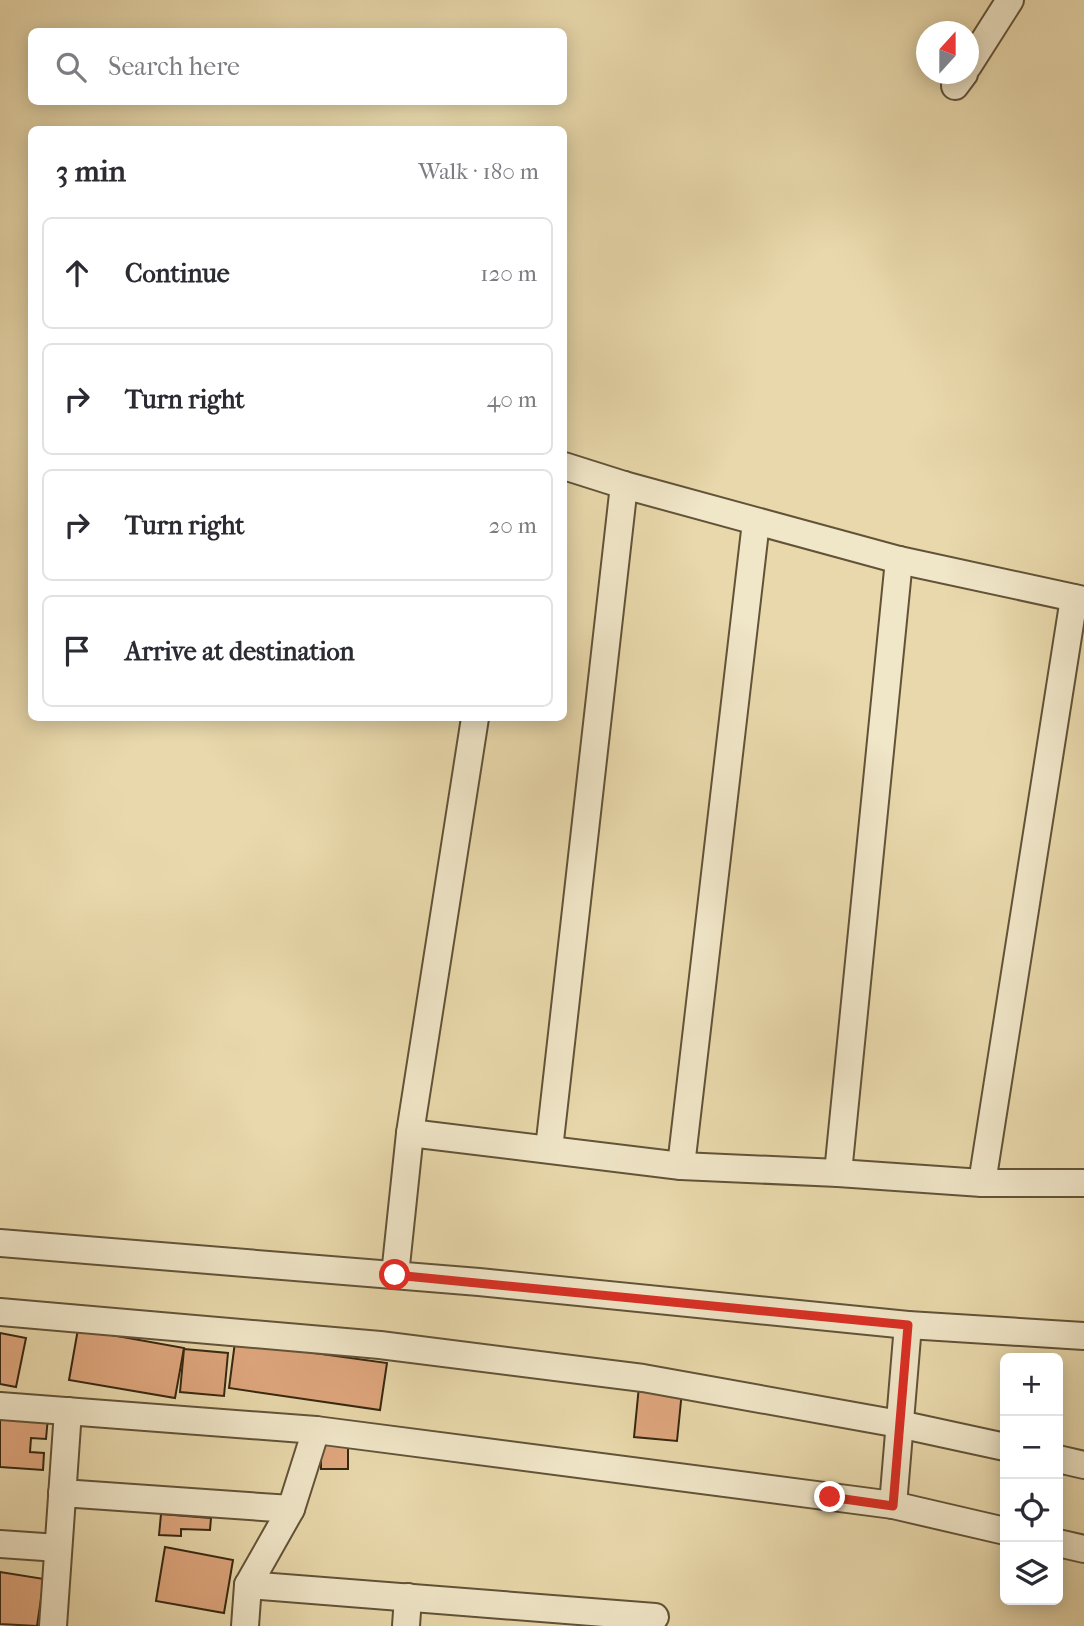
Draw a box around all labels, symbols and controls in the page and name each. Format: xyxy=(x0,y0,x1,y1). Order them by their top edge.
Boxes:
north arrow xyxy=(916,21,979,84)
search box xyxy=(28,28,567,105)
icon: search xyxy=(52,48,90,86)
text: Search here xyxy=(108,51,240,82)
text: 3 min xyxy=(56,154,126,189)
text: Walk · 180 m xyxy=(418,158,539,185)
icon: ahead xyxy=(58,254,96,292)
text: Continue xyxy=(125,258,230,289)
text: 120 m xyxy=(480,260,537,287)
icon: right xyxy=(58,380,96,418)
text: Turn right xyxy=(125,384,245,415)
text: 40 m xyxy=(487,386,537,413)
icon: right xyxy=(58,506,96,544)
text: Turn right xyxy=(125,510,245,541)
text: 20 m xyxy=(488,512,537,539)
icon: arrive xyxy=(58,632,96,670)
text: Arrive at destination xyxy=(125,636,355,667)
route start xyxy=(379,1259,410,1290)
map controls xyxy=(1000,1353,1063,1605)
button: + xyxy=(1000,1353,1063,1416)
button: − xyxy=(1000,1416,1063,1479)
button: locate xyxy=(1000,1479,1063,1542)
route end xyxy=(814,1481,845,1512)
button: layers xyxy=(1000,1542,1063,1605)

